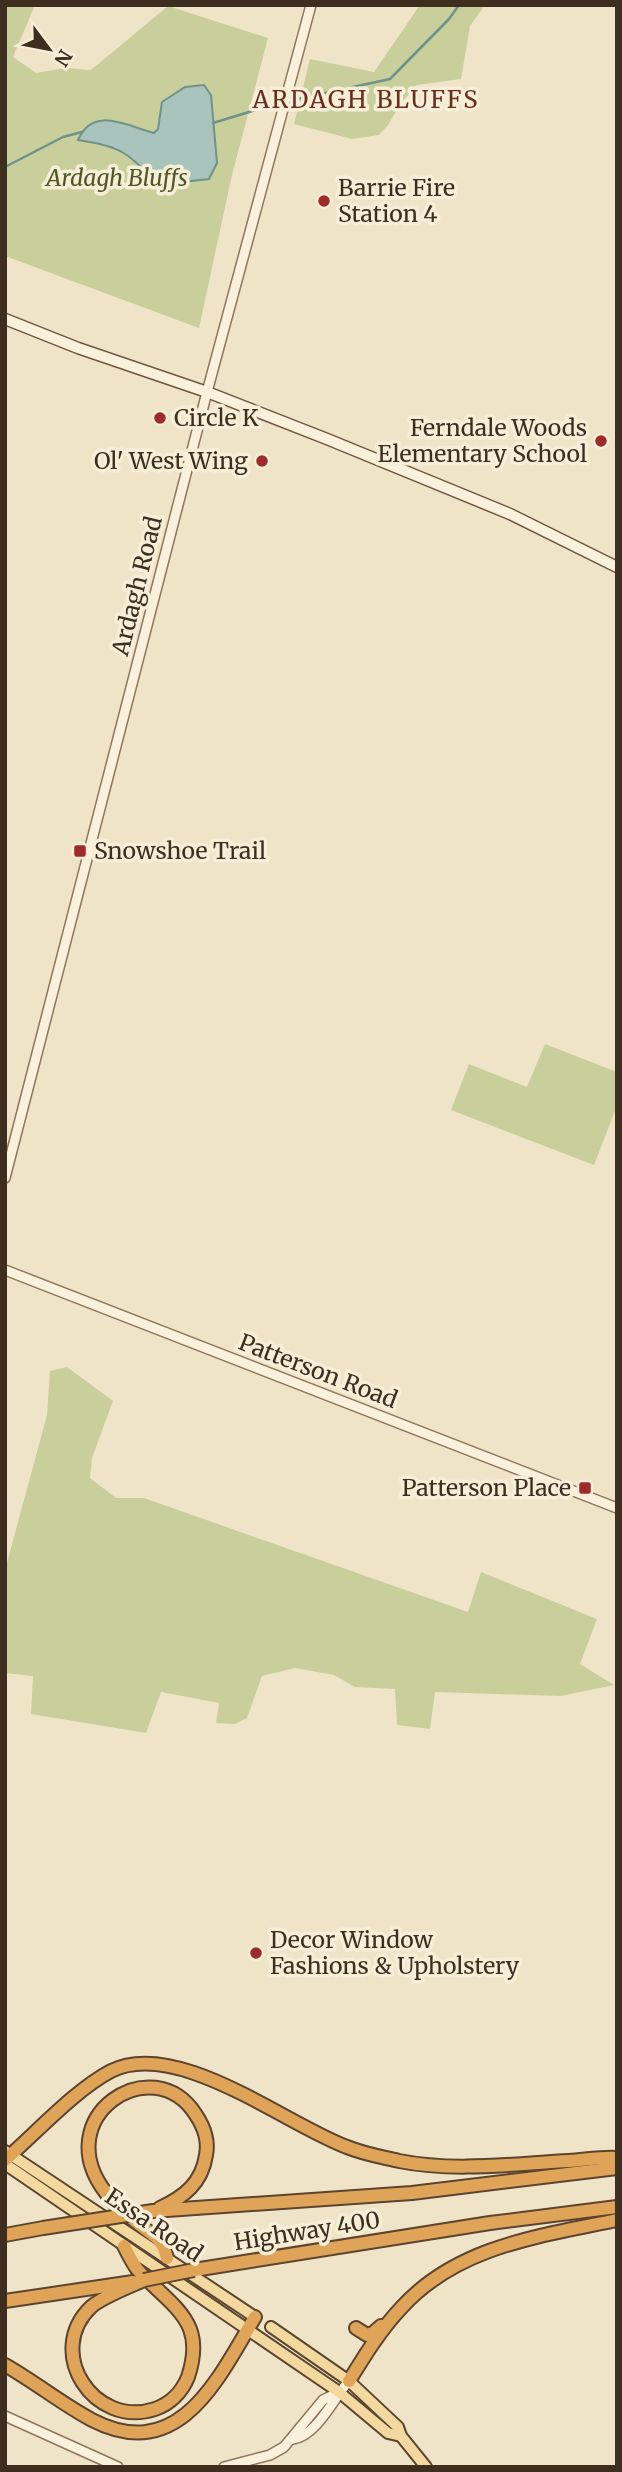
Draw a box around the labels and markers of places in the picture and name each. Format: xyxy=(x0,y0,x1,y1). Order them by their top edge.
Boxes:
place label: Barrie Fire Station 4 xyxy=(338,173,455,228)
marker: Barrie Fire Station 4 xyxy=(316,193,332,209)
place label: Circle K xyxy=(174,403,259,432)
marker: Circle K xyxy=(152,410,168,426)
place label: Ferndale Woods Elementary School xyxy=(378,413,587,468)
marker: Ferndale Woods Elementary School xyxy=(593,433,609,449)
place label: Ol' West Wing xyxy=(94,446,248,475)
marker: Ol' West Wing xyxy=(254,453,270,469)
place label: Snowshoe Trail xyxy=(94,836,266,865)
marker: Snowshoe Trail xyxy=(72,843,88,859)
place label: Patterson Place xyxy=(402,1473,571,1502)
marker: Patterson Place xyxy=(577,1480,593,1496)
place label: Decor Window Fashions & Upholstery xyxy=(270,1925,520,1980)
marker: Decor Window Fashions & Upholstery xyxy=(248,1945,264,1961)

